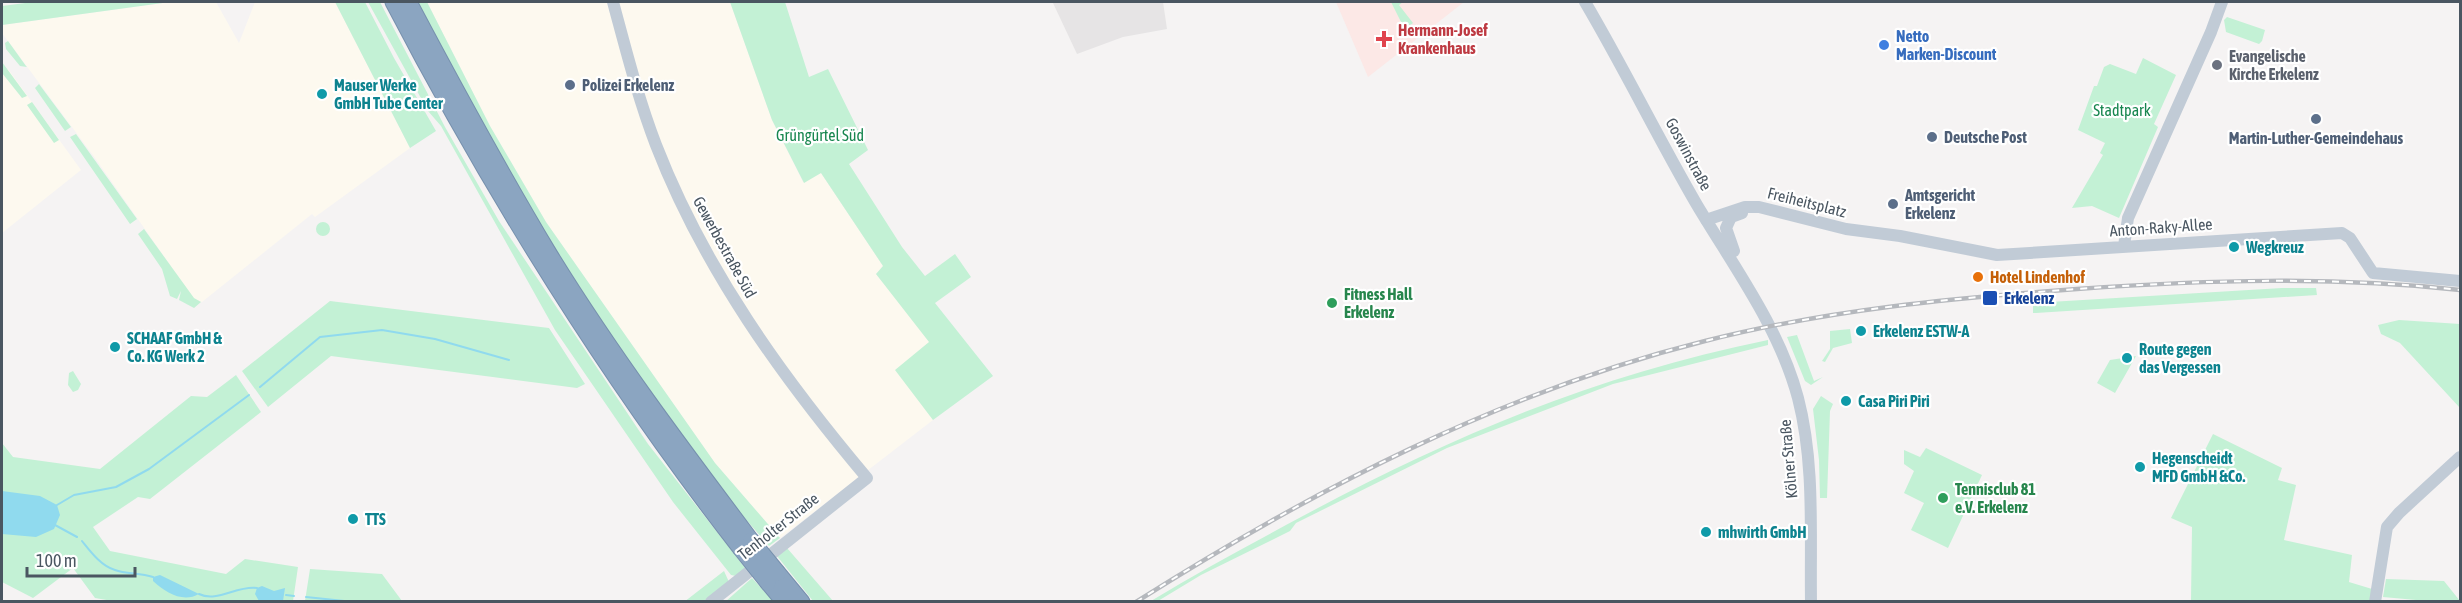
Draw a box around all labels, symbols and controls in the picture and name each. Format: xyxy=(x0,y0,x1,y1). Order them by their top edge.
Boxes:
place label: Hermann-Josef Krankenhaus xyxy=(1398,21,1488,57)
place label: Netto Marken-Discount xyxy=(1896,27,1997,63)
marker: Hermann-Josef Krankenhaus xyxy=(1375,30,1393,48)
marker: Netto Marken-Discount xyxy=(1877,38,1891,52)
place label: Evangelische Kirche Erkelenz xyxy=(2229,47,2319,83)
marker: Evangelische Kirche Erkelenz xyxy=(2210,58,2224,72)
place label: Mauser Werke GmbH Tube Center xyxy=(334,76,443,112)
place label: Polizei Erkelenz xyxy=(582,76,674,94)
marker: Polizei Erkelenz xyxy=(563,78,577,92)
marker: Mauser Werke GmbH Tube Center xyxy=(315,87,329,101)
park label: Stadtpark xyxy=(2093,101,2151,120)
marker: Martin-Luther-Gemeindehaus xyxy=(2309,112,2323,126)
street label: Goswinstraße xyxy=(1662,115,1716,193)
park label: Grüngürtel Süd xyxy=(776,126,864,145)
place label: Deutsche Post xyxy=(1944,128,2027,146)
place label: Martin-Luther-Gemeindehaus xyxy=(2229,129,2404,147)
marker: Deutsche Post xyxy=(1925,130,1939,144)
street label: Freiheitsplatz xyxy=(1766,184,1848,221)
place label: Amtsgericht Erkelenz xyxy=(1904,186,1976,222)
street label: Gewerbestraße Süd xyxy=(690,193,760,301)
marker: Amtsgericht Erkelenz xyxy=(1886,197,1900,211)
street label: Anton-Raky-Allee xyxy=(2109,214,2213,241)
place label: Wegkreuz xyxy=(2245,238,2304,256)
marker: Wegkreuz xyxy=(2227,240,2241,254)
place label: Hotel Lindenhof xyxy=(1990,268,2085,286)
marker: Hotel Lindenhof xyxy=(1971,270,1985,284)
place label: Fitness Hall Erkelenz xyxy=(1344,285,1413,321)
marker: Erkelenz xyxy=(1981,289,1999,307)
place label: Erkelenz xyxy=(2004,289,2055,307)
marker: Fitness Hall Erkelenz xyxy=(1325,296,1339,310)
place label: Erkelenz ESTW-A xyxy=(1873,322,1970,340)
marker: Erkelenz ESTW-A xyxy=(1854,324,1868,338)
place label: SCHAAF GmbH & Co. KG Werk 2 xyxy=(127,329,223,365)
marker: SCHAAF GmbH & Co. KG Werk 2 xyxy=(108,340,122,354)
place label: Route gegen das Vergessen xyxy=(2139,340,2221,376)
marker: Route gegen das Vergessen xyxy=(2120,351,2134,365)
place label: Casa Piri Piri xyxy=(1858,392,1930,410)
marker: Casa Piri Piri xyxy=(1839,394,1853,408)
street label: Kölner Straße xyxy=(1776,419,1800,499)
place label: Hegenscheidt MFD GmbH &Co. xyxy=(2152,449,2245,485)
marker: Hegenscheidt MFD GmbH &Co. xyxy=(2133,460,2147,474)
place label: Tennisclub 81 e.V. Erkelenz xyxy=(1955,480,2036,516)
street label: Tenholter Straße xyxy=(734,489,822,563)
marker: Tennisclub 81 e.V. Erkelenz xyxy=(1936,491,1950,505)
place label: TTS xyxy=(365,510,386,528)
marker: TTS xyxy=(346,512,360,526)
place label: mhwirth GmbH xyxy=(1718,523,1807,541)
marker: mhwirth GmbH xyxy=(1699,525,1713,539)
scale bar xyxy=(27,540,135,578)
text: 100 m xyxy=(36,550,77,571)

